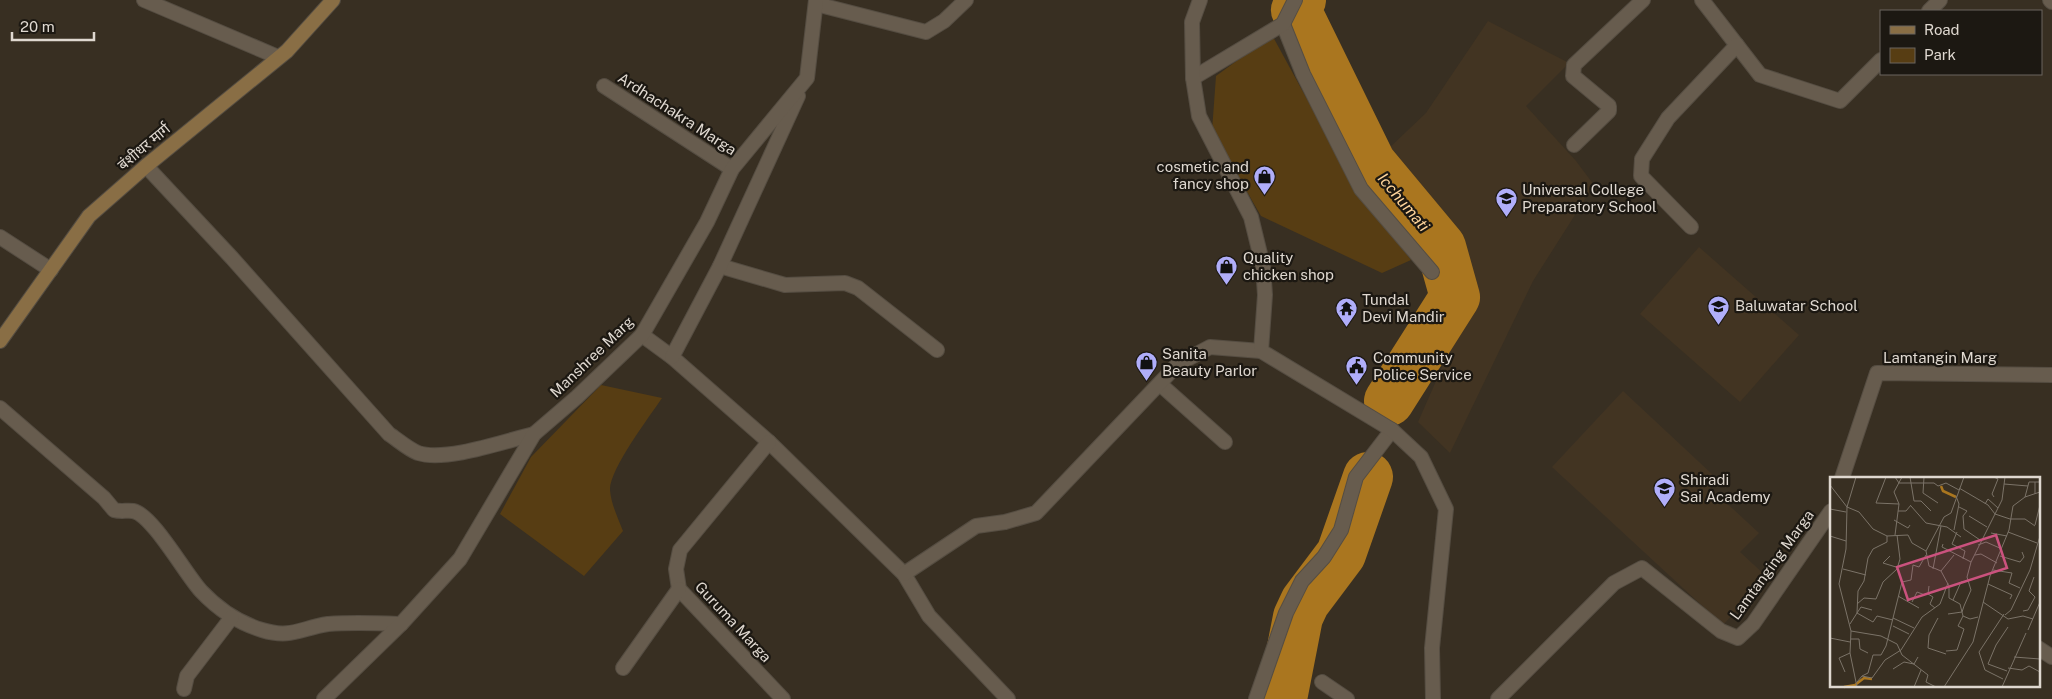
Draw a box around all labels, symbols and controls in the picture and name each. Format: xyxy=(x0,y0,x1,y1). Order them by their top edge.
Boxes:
scale bar xyxy=(12,10,95,42)
legend xyxy=(1880,10,2042,75)
text: 20 m xyxy=(20,18,55,35)
text: Road xyxy=(1924,21,1960,38)
text: Park xyxy=(1924,46,1956,63)
street label: Ardhachakra Marga xyxy=(615,69,740,158)
street label: बंशीधर मार्ग xyxy=(114,119,174,173)
place label: cosmetic and fancy shop xyxy=(1157,158,1249,192)
shop icon: cosmetic and fancy shop xyxy=(1253,164,1277,195)
water label: Icchumati xyxy=(1374,169,1434,235)
place label: Universal College Preparatory School xyxy=(1522,181,1657,215)
school or university icon: Universal College Preparatory School xyxy=(1494,187,1518,218)
place label: Quality chicken shop xyxy=(1243,249,1334,283)
shop icon: Quality chicken shop xyxy=(1215,255,1239,286)
place label: Tundal Devi Mandir xyxy=(1362,291,1445,325)
school or university icon: Baluwatar School xyxy=(1707,294,1731,325)
temple icon: Tundal Devi Mandir xyxy=(1334,297,1358,328)
place label: Baluwatar School xyxy=(1735,297,1858,314)
street label: Manshree Marg xyxy=(546,313,637,401)
place label: Sanita Beauty Parlor xyxy=(1162,345,1257,379)
place label: Community Police Service xyxy=(1373,349,1472,383)
street label: Lamtangin Marg xyxy=(1883,349,1997,366)
shop icon: Sanita Beauty Parlor xyxy=(1134,351,1158,382)
public building icon: Community Police Service xyxy=(1345,355,1369,386)
place label: Shiradi Sai Academy xyxy=(1680,471,1771,505)
school or university icon: Shiradi Sai Academy xyxy=(1652,477,1676,508)
inset map xyxy=(1830,477,2040,686)
street label: Lamtanging Marga xyxy=(1726,507,1817,623)
street label: Guruma Marga xyxy=(692,578,775,665)

